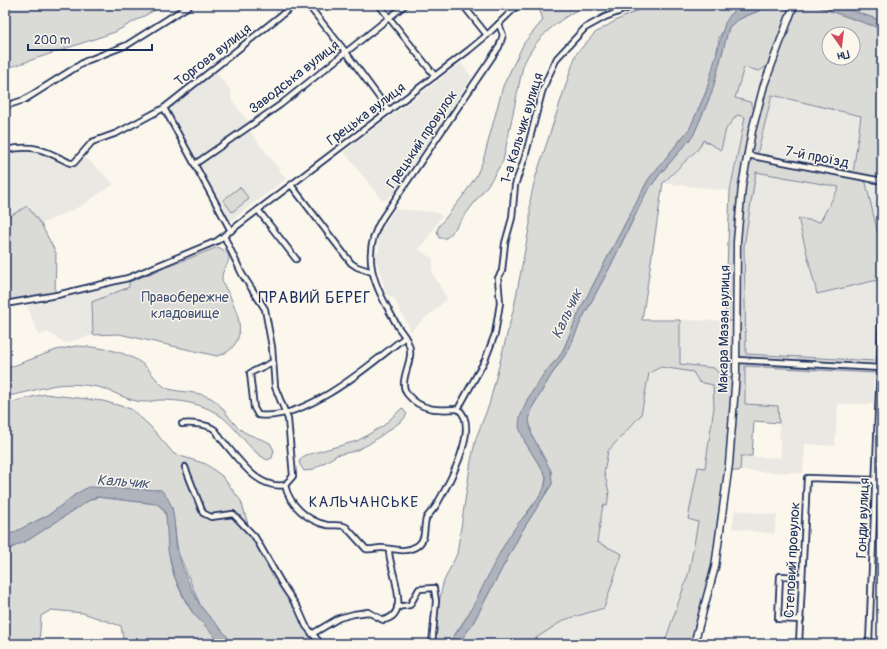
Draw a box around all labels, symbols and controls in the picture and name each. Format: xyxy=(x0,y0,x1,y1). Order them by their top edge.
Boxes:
street label: Торгова вулиця xyxy=(171,20,255,90)
scale bar xyxy=(28,26,152,52)
north arrow xyxy=(821,26,861,66)
text: 200 m xyxy=(34,33,71,48)
street label: Заводська вулиця xyxy=(245,36,343,118)
text: Пн xyxy=(835,47,851,63)
street label: 1-а Кальчик вулиця xyxy=(497,71,547,185)
street label: Грецька вулиця xyxy=(323,79,409,149)
street label: Грецький провулок xyxy=(383,87,461,191)
street label: 7-й проїзд xyxy=(784,143,851,172)
street label: Макара Мазая вулиця xyxy=(714,265,734,393)
water label: Кальчик xyxy=(547,285,587,342)
district label: ПРАВИЙ БЕРЕГ xyxy=(258,288,372,308)
park label: Правобережне кладовище xyxy=(141,289,229,322)
water label: Кальчик xyxy=(96,471,151,493)
street label: Гонди вулиця xyxy=(853,477,873,559)
district label: КАЛЬЧАНСЬКЕ xyxy=(309,493,419,512)
street label: Степовий провулок xyxy=(780,501,804,619)

